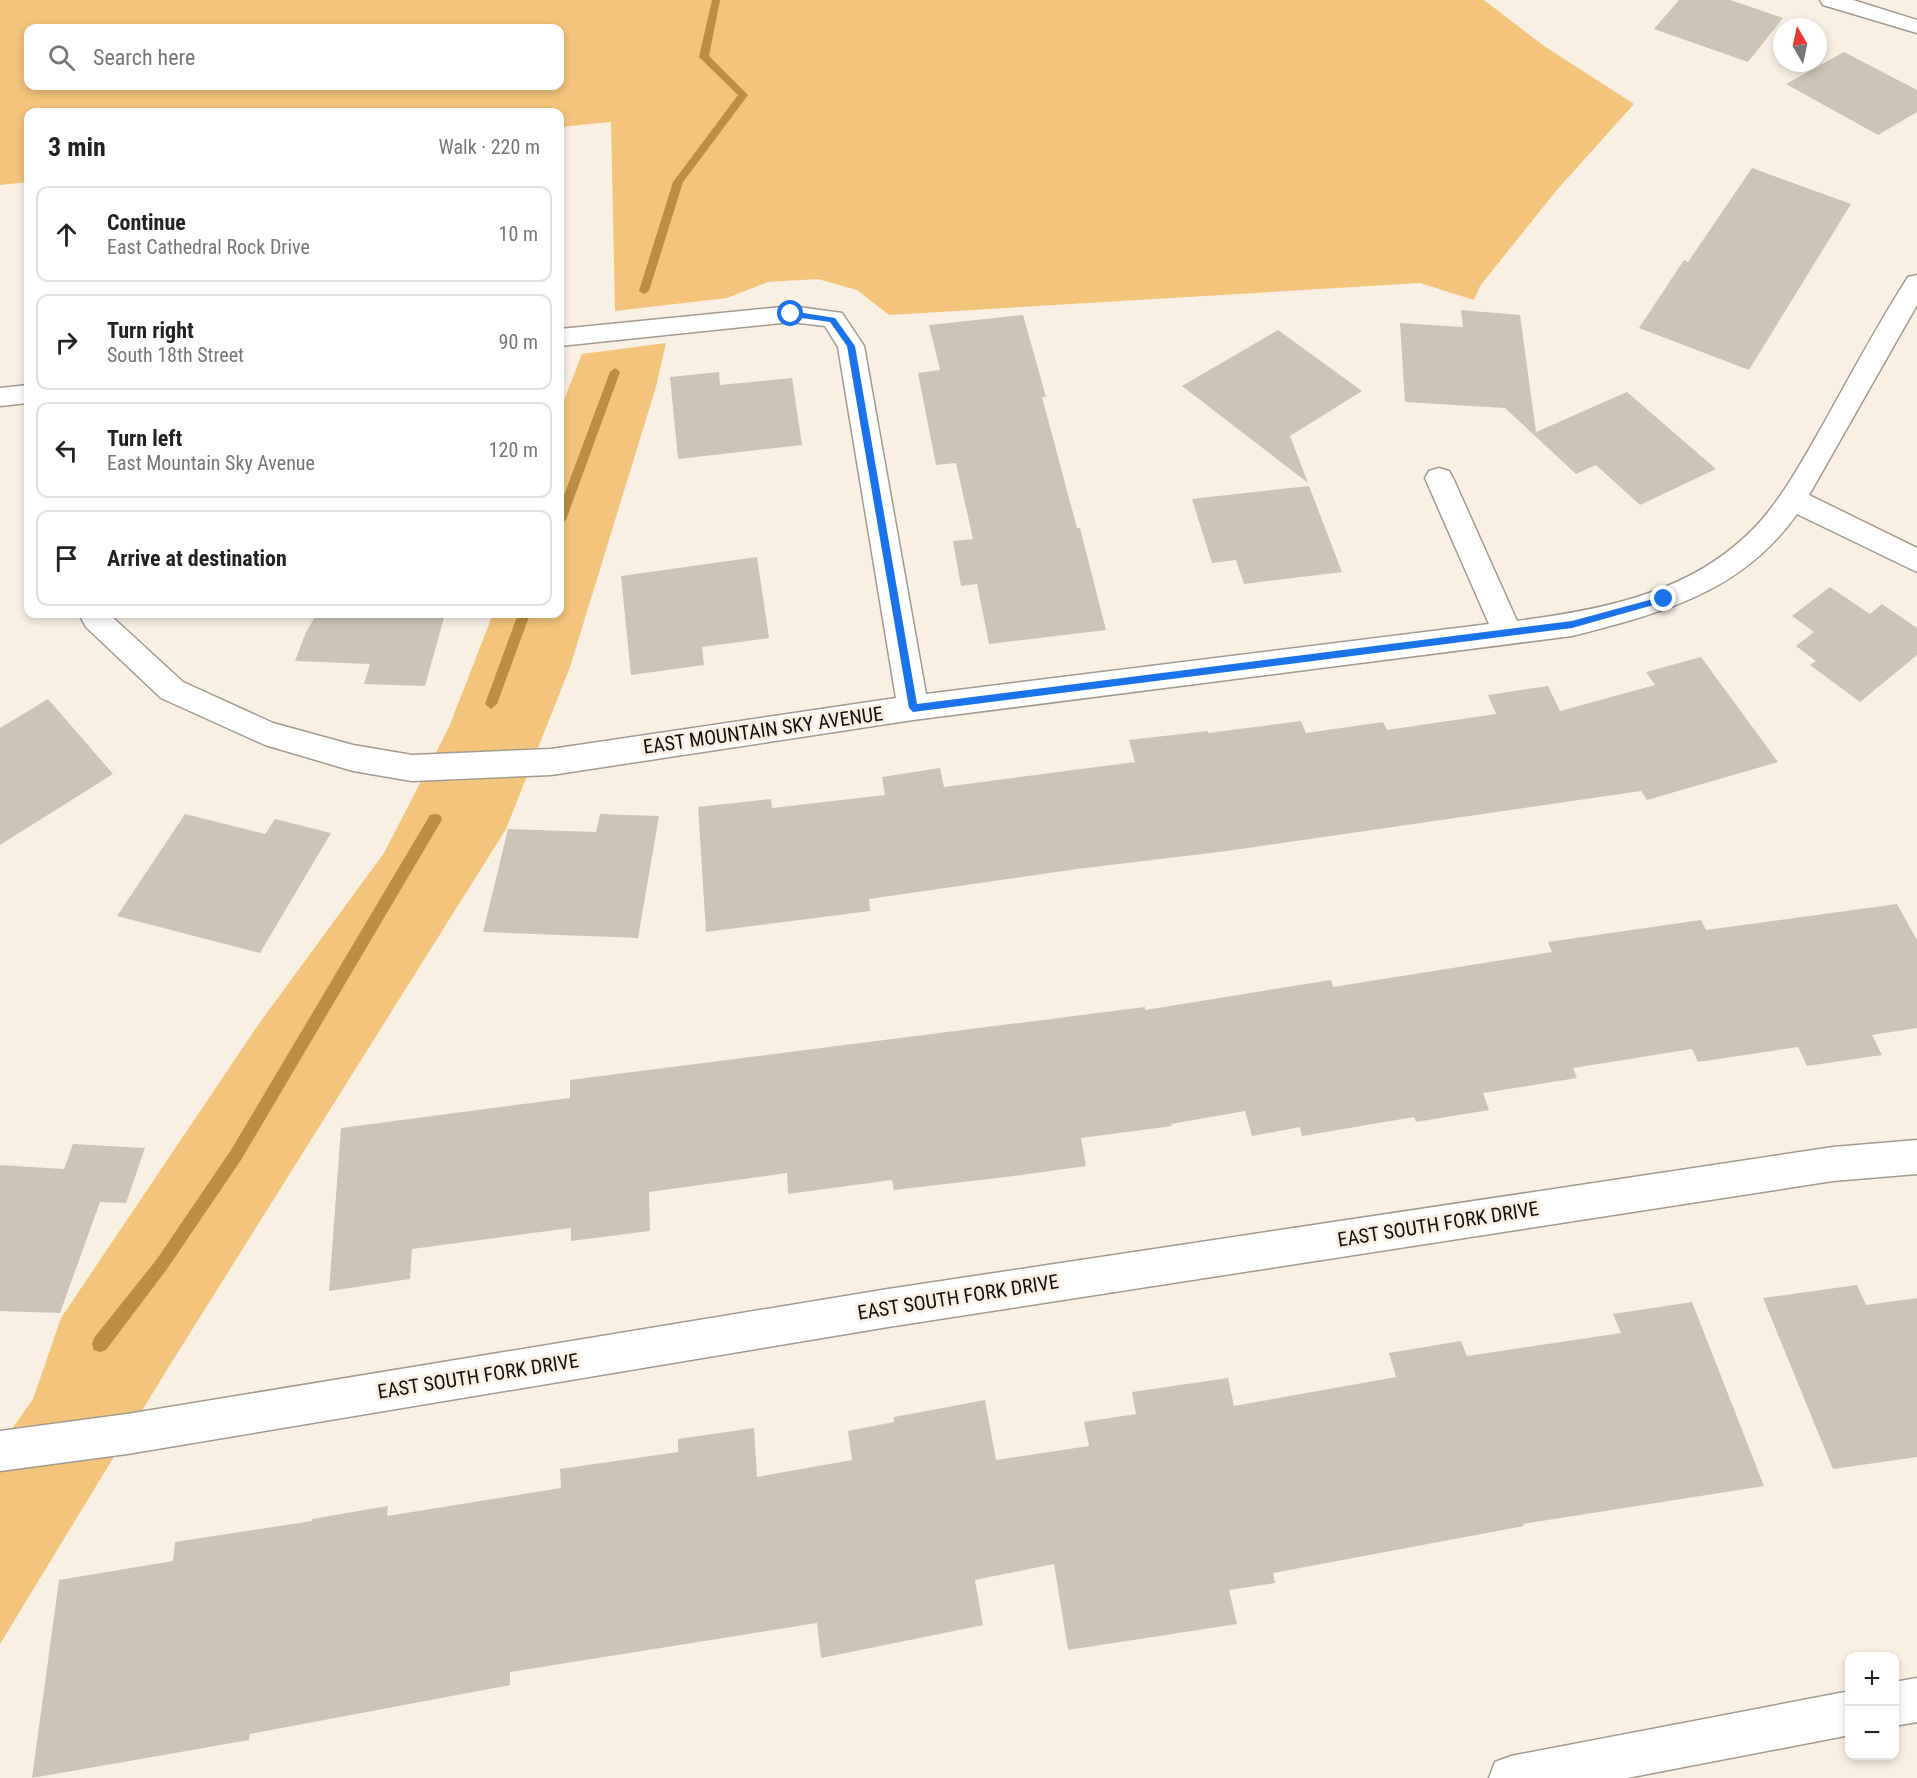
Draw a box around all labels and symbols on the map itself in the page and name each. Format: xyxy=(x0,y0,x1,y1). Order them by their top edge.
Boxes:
north arrow xyxy=(1773,18,1827,72)
route start xyxy=(777,300,803,326)
route end xyxy=(1650,585,1676,611)
street label: EAST MOUNTAIN SKY AVENUE xyxy=(642,701,884,759)
street label: EAST SOUTH FORK DRIVE xyxy=(1336,1196,1540,1252)
street label: EAST SOUTH FORK DRIVE xyxy=(856,1269,1060,1325)
street label: EAST SOUTH FORK DRIVE xyxy=(376,1348,580,1404)

